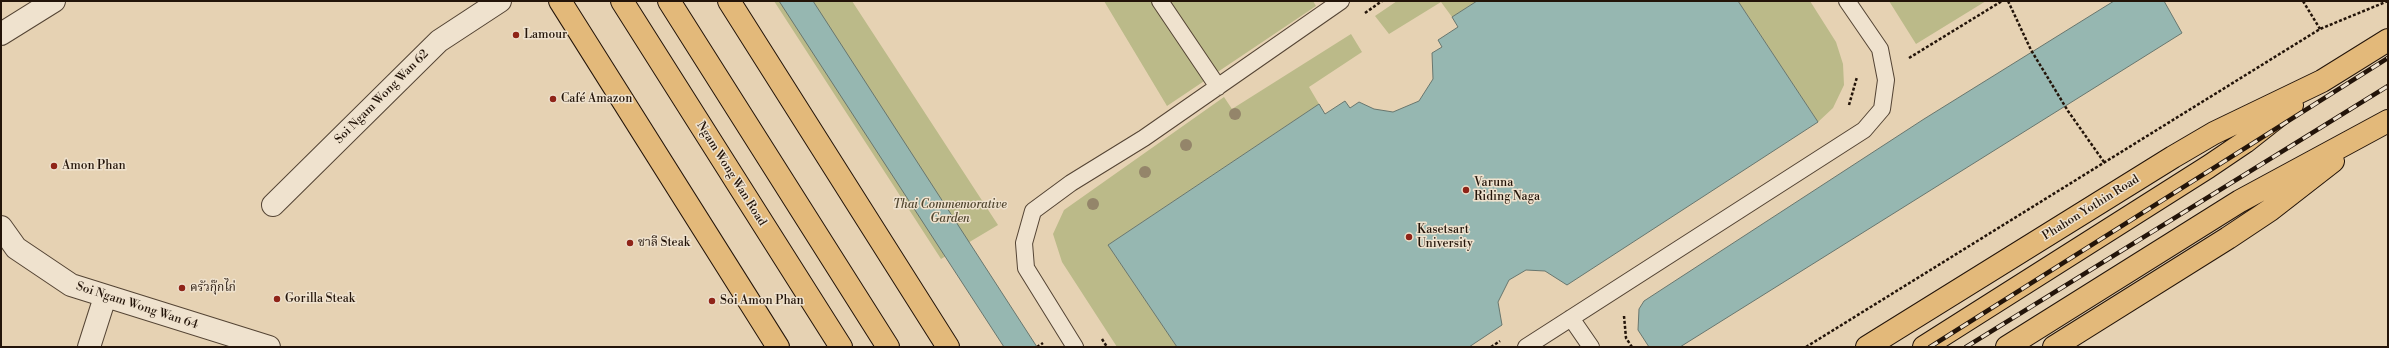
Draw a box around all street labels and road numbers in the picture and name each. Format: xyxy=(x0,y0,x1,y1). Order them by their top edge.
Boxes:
street label: Soi Ngam Wong Wan 62 xyxy=(332,47,432,147)
street label: Ngam Wong Wan Road xyxy=(693,119,769,229)
street label: Phahon Yothin Road xyxy=(2040,172,2142,244)
street label: Soi Ngam Wong Wan 64 xyxy=(74,279,200,333)

